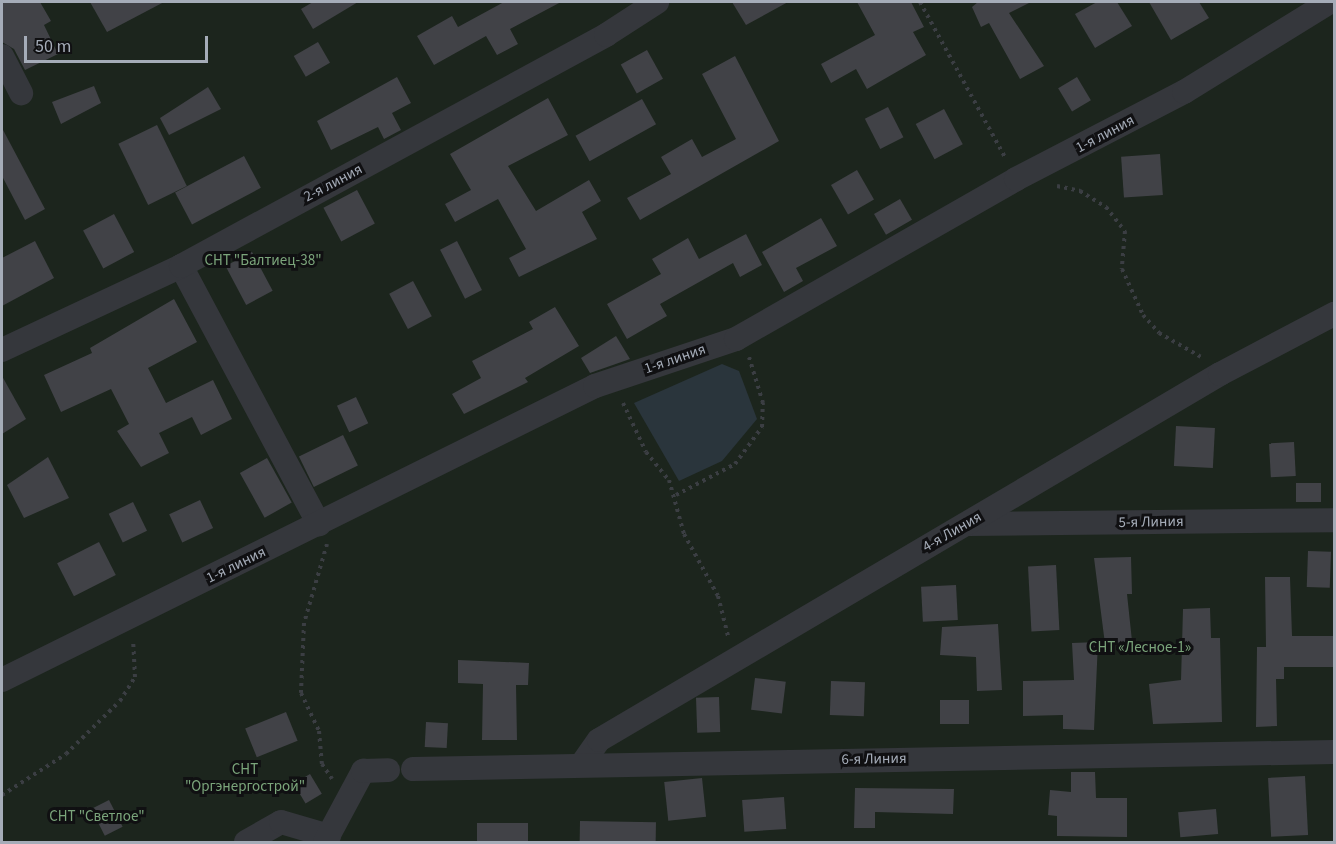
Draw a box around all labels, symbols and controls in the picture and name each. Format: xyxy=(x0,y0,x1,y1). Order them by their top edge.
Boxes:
scale bar xyxy=(27,24,212,62)
text: 50 m xyxy=(35,34,71,59)
street label: 1-я линия xyxy=(1073,111,1137,157)
street label: 2-я линия xyxy=(301,160,365,206)
park label: СНТ "Балтиец-38" xyxy=(204,252,322,270)
street label: 1-я линия xyxy=(642,340,708,378)
street label: 4-я Линия xyxy=(919,508,985,556)
street label: 5-я Линия xyxy=(1118,512,1184,532)
street label: 1-я линия xyxy=(203,543,269,587)
park label: СНТ «Лесное-1» xyxy=(1089,639,1191,657)
street label: 6-я Линия xyxy=(841,749,907,769)
park label: СНТ "Оргэнергострой" xyxy=(185,760,305,795)
park label: СНТ "Светлое" xyxy=(49,808,145,826)

